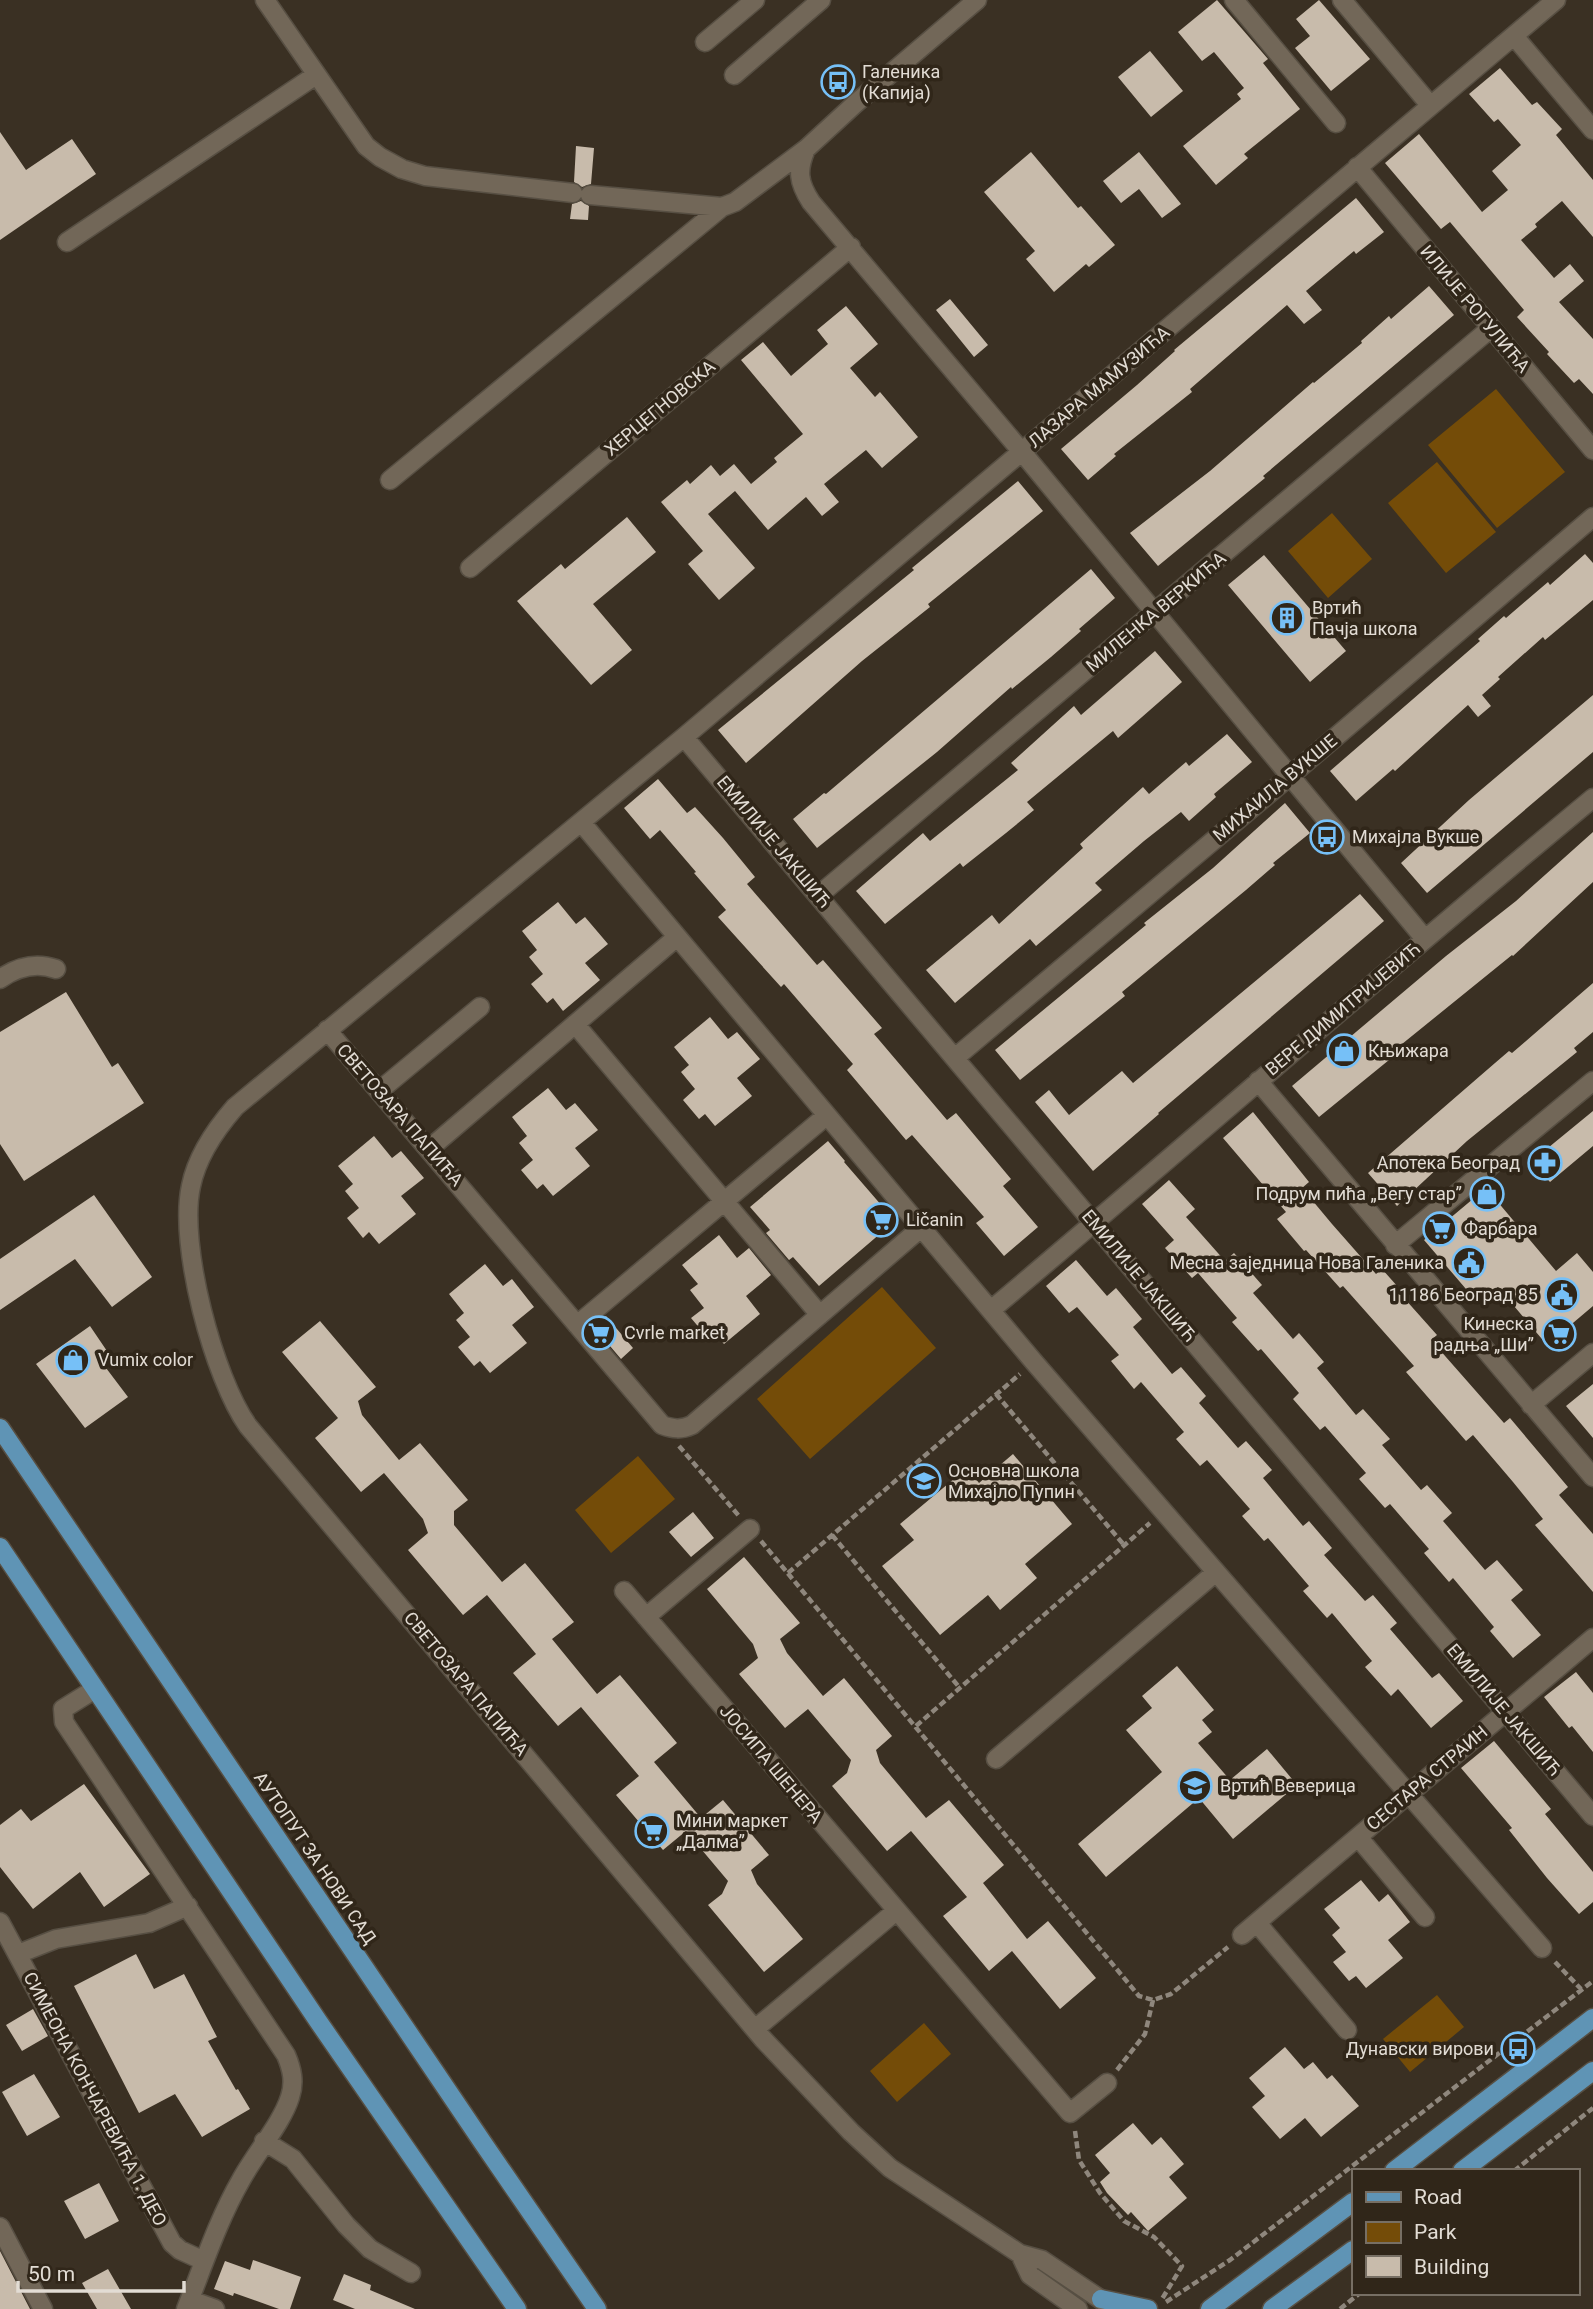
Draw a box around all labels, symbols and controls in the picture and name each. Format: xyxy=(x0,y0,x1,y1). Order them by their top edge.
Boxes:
place label: Галеника (Капија) xyxy=(862,61,940,104)
bus stop icon: Галеника (Капија) xyxy=(819,63,857,101)
street label: ИЛИЈЕ РОГУЛИЋА xyxy=(1416,241,1535,377)
street label: ЛАЗАРА МАМУЗИЋА xyxy=(1024,321,1174,452)
street label: ХЕРЦЕГНОВСКА xyxy=(600,355,719,460)
street label: МИЛЕНКА ВЕРКИЋА xyxy=(1082,547,1230,676)
place label: Вртић Пачја школа xyxy=(1312,597,1417,639)
building icon: Вртић Пачја школа xyxy=(1268,599,1306,637)
street label: МИХАИЛА ВУКШЕ xyxy=(1209,730,1341,845)
street label: ЕМИЛИЈЕ ЈАКШИЋ xyxy=(713,771,836,912)
bus stop icon: Михајла Вукше xyxy=(1308,818,1346,856)
place label: Михајла Вукше xyxy=(1352,826,1479,847)
street label: ВЕРЕ ДИМИТРИЈЕВИЋ xyxy=(1261,938,1424,1080)
shop icon: Књижара xyxy=(1325,1032,1363,1070)
street label: СВЕТОЗАРА ПАПИЋА xyxy=(333,1039,468,1190)
place label: Књижара xyxy=(1368,1040,1449,1061)
pharmacy icon: Апотека Београд xyxy=(1526,1144,1564,1182)
place label: Апотека Београд xyxy=(1377,1152,1520,1173)
shop icon: Подрум пића „Вегу стар” xyxy=(1468,1175,1506,1213)
place label: Подрум пића „Вегу стар” xyxy=(1256,1183,1462,1204)
supermarket icon: Ličanin xyxy=(862,1201,900,1239)
street label: ЕМИЛИЈЕ ЈАКШИЋ xyxy=(1078,1205,1201,1346)
place label: Ličanin xyxy=(906,1209,964,1230)
supermarket icon: Фарбара xyxy=(1421,1210,1459,1248)
place label: Фарбара xyxy=(1464,1218,1537,1239)
public building icon: Месна заједница Нова Галеника xyxy=(1450,1244,1488,1282)
place label: Месна заједница Нова Галеника xyxy=(1170,1252,1444,1273)
public building icon: 11186 Београд 85 xyxy=(1543,1276,1581,1314)
place label: 11186 Београд 85 xyxy=(1389,1284,1538,1305)
place label: Кинеска радња „Ши” xyxy=(1434,1313,1534,1355)
supermarket icon: Cvrle market xyxy=(580,1314,618,1352)
supermarket icon: Кинеска радња „Ши” xyxy=(1540,1315,1578,1353)
place label: Cvrle market xyxy=(624,1322,725,1343)
shop icon: Vumix color xyxy=(54,1341,92,1379)
place label: Vumix color xyxy=(98,1349,193,1370)
place label: Основна школа Михајло Пупин xyxy=(948,1460,1080,1502)
school or university icon: Основна школа Михајло Пупин xyxy=(905,1462,943,1500)
street label: СВЕТОЗАРА ПАПИЋА xyxy=(400,1607,533,1760)
street label: ЕМИЛИЈЕ ЈАКШИЋ xyxy=(1443,1639,1566,1780)
street label: ЈОСИПА ШЕНЕРА xyxy=(716,1700,827,1827)
street label: СЕСТАРА СТРАИН xyxy=(1362,1721,1491,1834)
school or university icon: Вртић Веверица xyxy=(1176,1767,1214,1805)
street label: АУТОПУТ ЗА НОВИ САД xyxy=(250,1768,381,1948)
place label: Вртић Веверица xyxy=(1220,1775,1356,1796)
place label: Мини маркет „Далма” xyxy=(676,1810,789,1852)
supermarket icon: Мини маркет „Далма” xyxy=(633,1812,671,1850)
street label: СИМЕОНА КОНЧАРЕВИЋА 1. ДЕО xyxy=(19,1968,171,2229)
bus stop icon: Дунавски вирови xyxy=(1499,2030,1537,2068)
place label: Дунавски вирови xyxy=(1346,2038,1494,2059)
legend xyxy=(1352,2169,1579,2295)
text: Road xyxy=(1414,2185,1462,2209)
text: Park xyxy=(1414,2220,1457,2244)
scale bar xyxy=(18,2250,184,2294)
text: Building xyxy=(1414,2255,1489,2279)
text: 50 m xyxy=(28,2262,75,2286)

